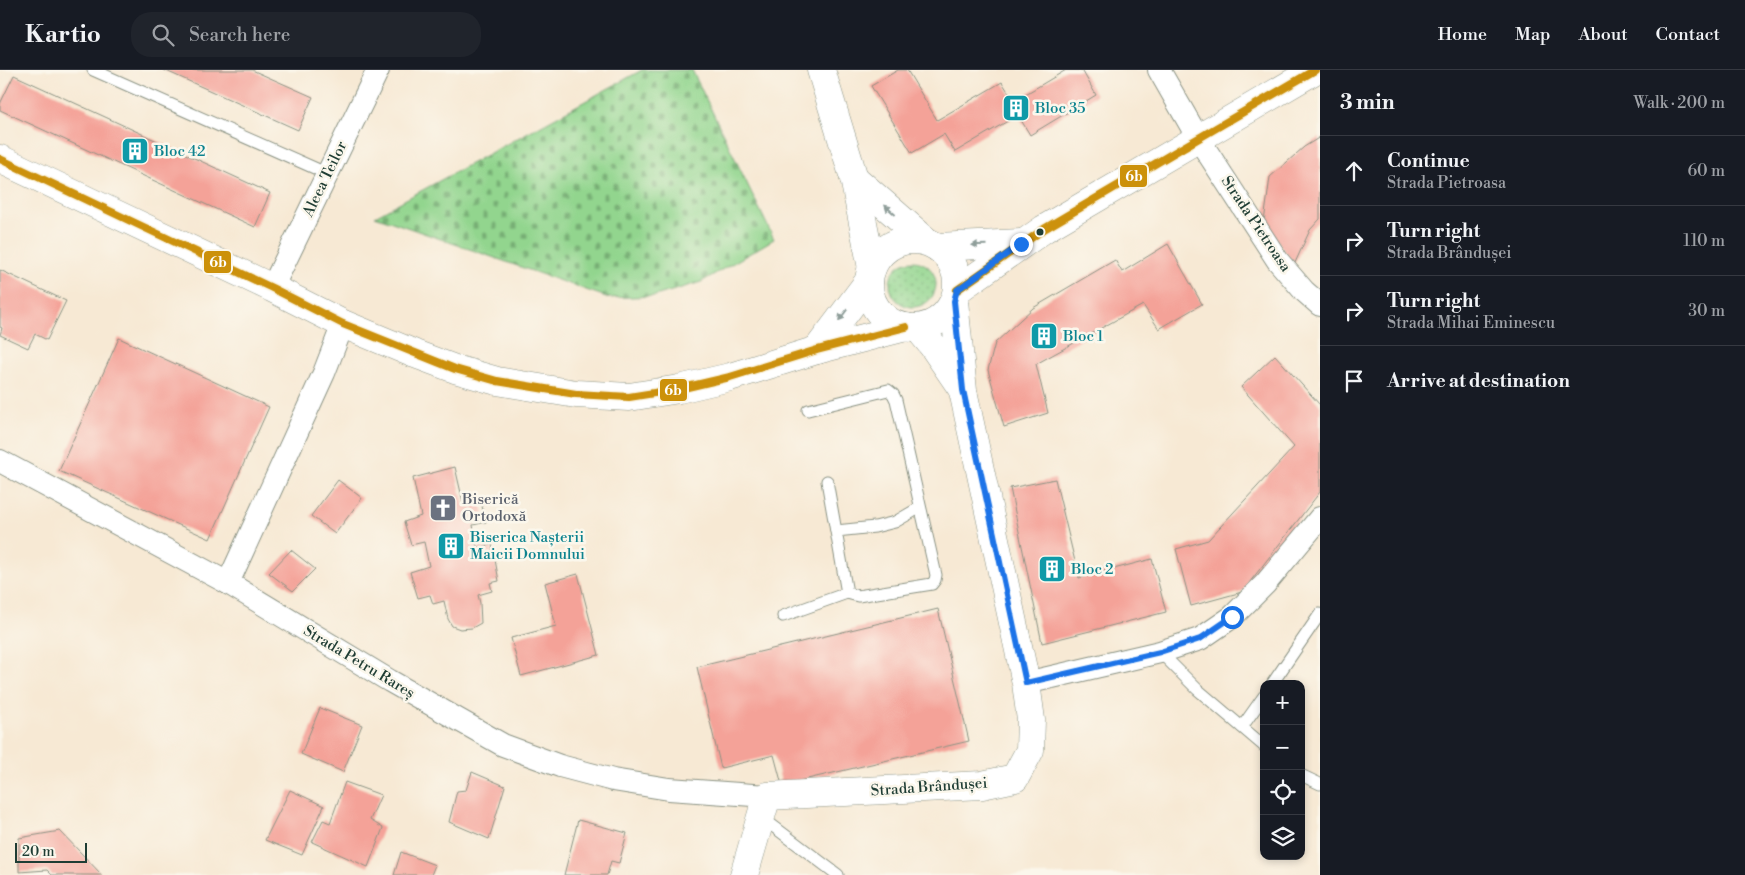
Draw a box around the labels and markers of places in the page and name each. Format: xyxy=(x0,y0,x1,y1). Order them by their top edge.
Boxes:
building icon: Bloc 35 xyxy=(1001,93,1031,123)
place label: Bloc 35 xyxy=(1034,99,1086,118)
building icon: Bloc 42 xyxy=(120,136,150,166)
place label: Bloc 42 xyxy=(153,142,206,161)
unlabelled marker xyxy=(1035,227,1045,237)
building icon: Bloc 1 xyxy=(1029,321,1059,351)
place label: Bloc 1 xyxy=(1062,327,1104,346)
place label: Biserică Ortodoxă xyxy=(461,490,527,526)
church icon: Biserică Ortodoxă xyxy=(428,493,458,523)
place label: Biserica Nașterii Maicii Domnului xyxy=(469,528,585,564)
building icon: Biserica Nașterii Maicii Domnului xyxy=(436,531,466,561)
building icon: Bloc 2 xyxy=(1037,554,1067,584)
place label: Bloc 2 xyxy=(1070,560,1114,579)

